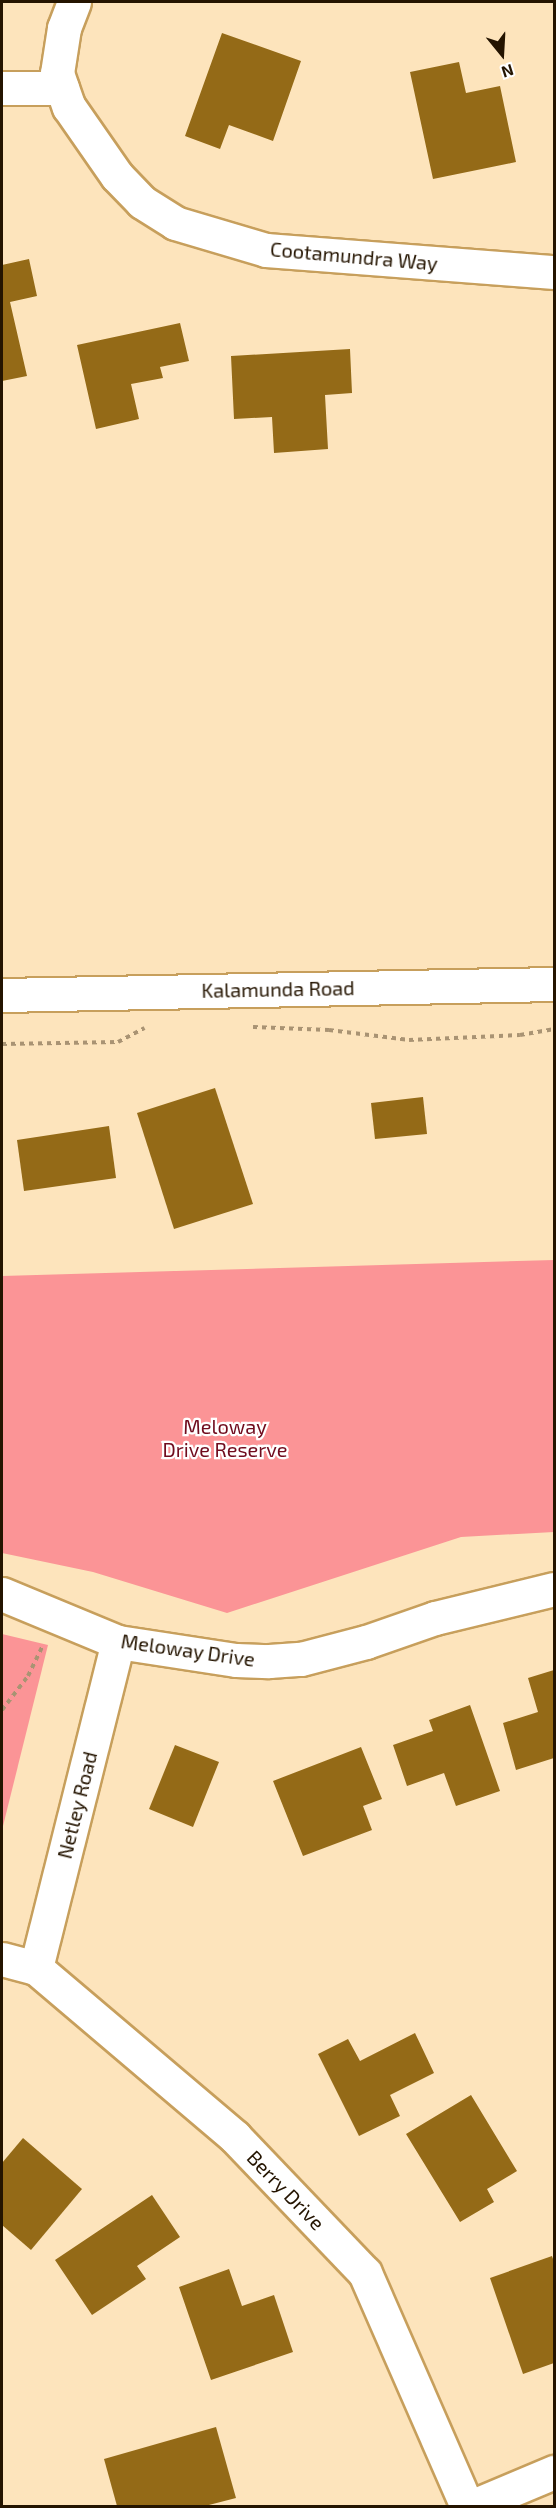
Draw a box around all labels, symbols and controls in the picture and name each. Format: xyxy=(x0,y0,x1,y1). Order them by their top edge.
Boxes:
north arrow xyxy=(472,24,532,84)
text: N xyxy=(499,61,516,82)
street label: Cootamundra Way xyxy=(269,237,439,275)
street label: Kalamunda Road xyxy=(201,976,355,1002)
park label: Meloway Drive Reserve xyxy=(162,1414,288,1461)
street label: Meloway Drive xyxy=(119,1629,257,1671)
street label: Netley Road xyxy=(52,1749,102,1861)
street label: Berry Drive xyxy=(242,2145,330,2235)

